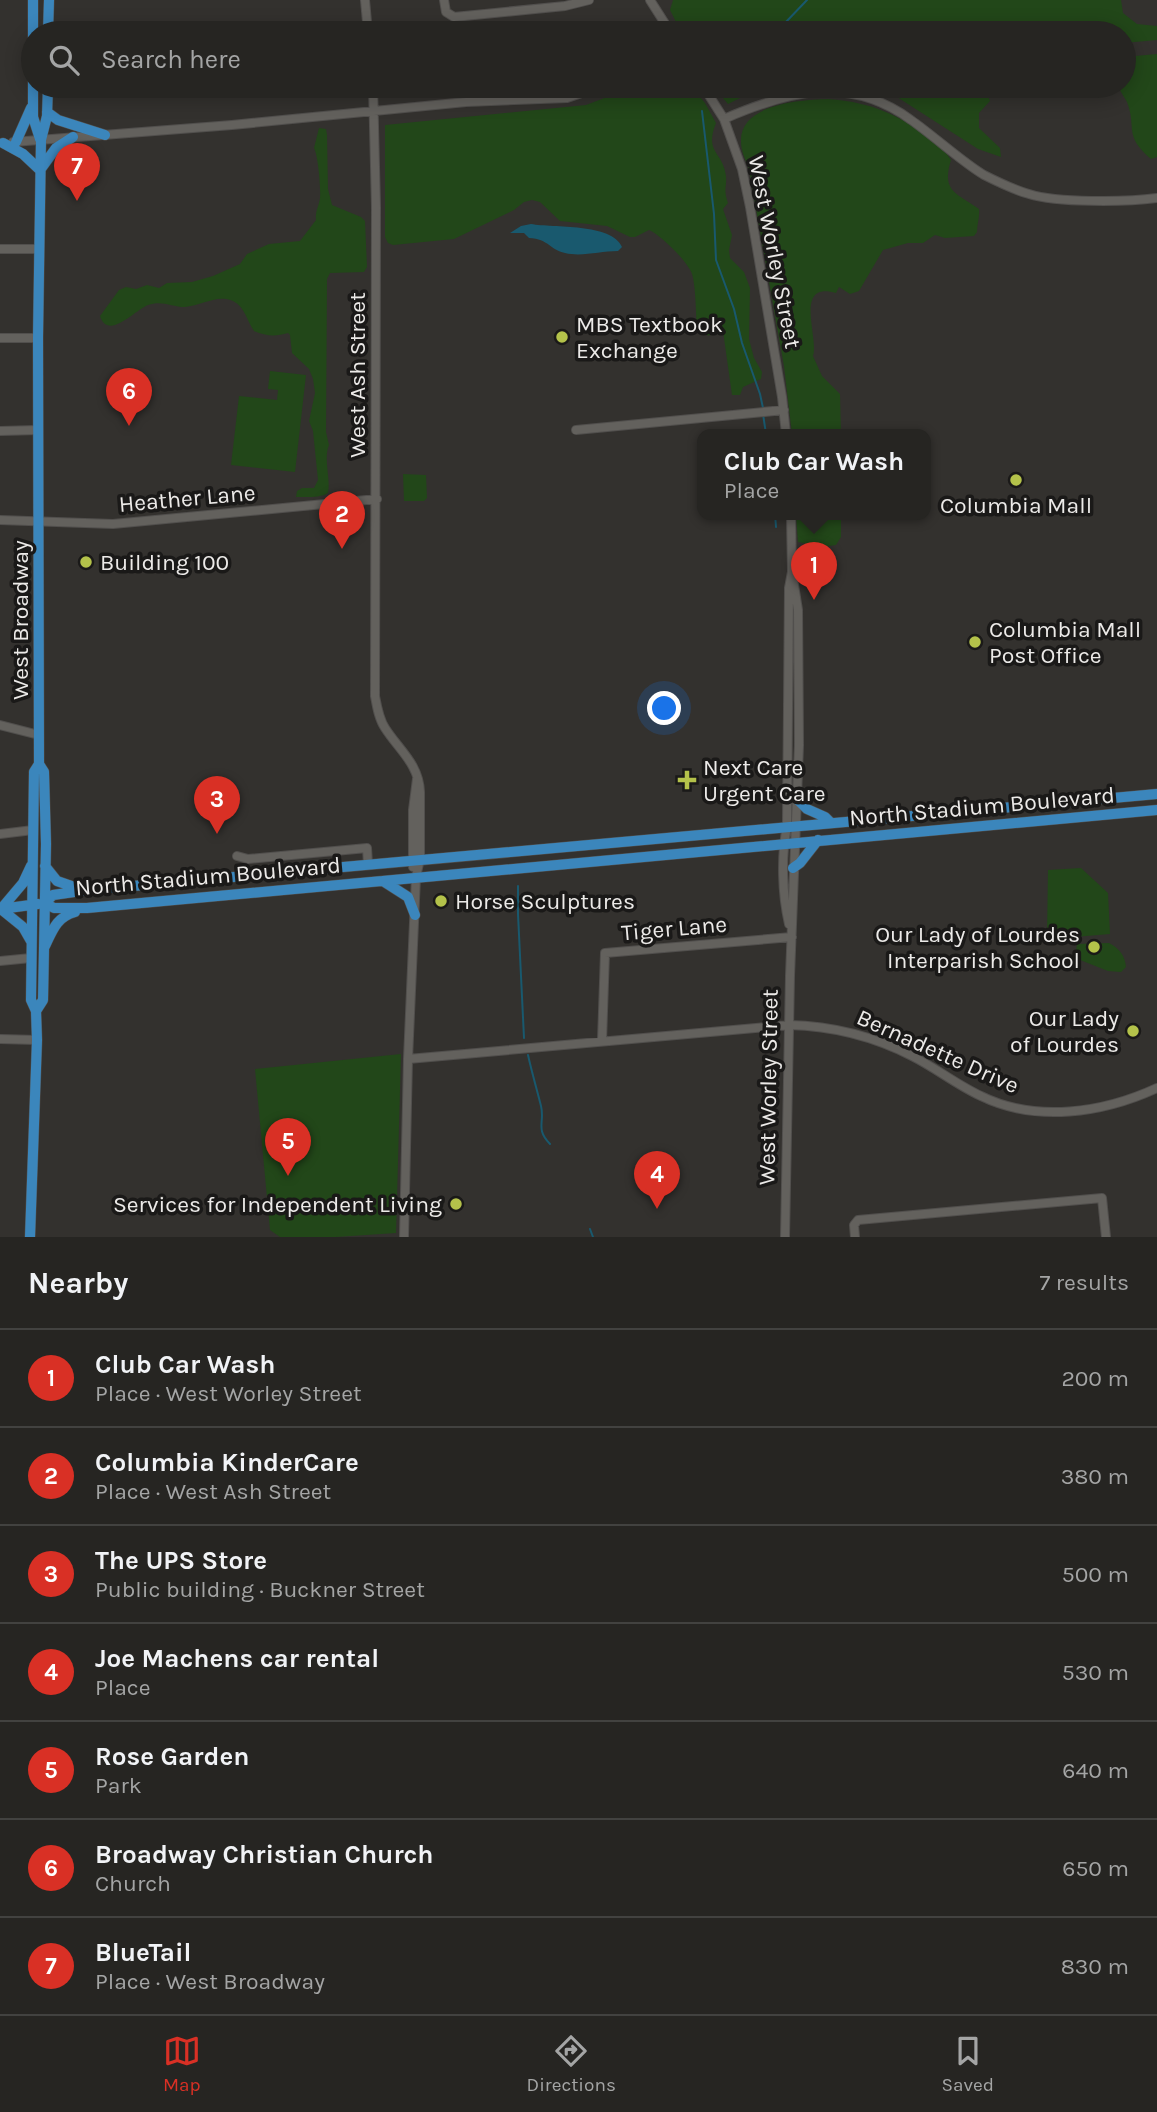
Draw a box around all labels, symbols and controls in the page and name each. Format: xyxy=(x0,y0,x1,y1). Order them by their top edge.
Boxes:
search box xyxy=(21,21,1136,98)
icon: search xyxy=(45,41,83,79)
text: Search here xyxy=(101,44,241,75)
pin: 7 xyxy=(54,143,100,201)
street label: West Worley Street xyxy=(743,153,807,351)
street label: West Ash Street xyxy=(344,292,371,458)
place label: MBS Textbook Exchange xyxy=(576,311,723,364)
marker: MBS Textbook Exchange xyxy=(554,329,570,345)
pin: 6 xyxy=(106,368,152,426)
popup xyxy=(697,429,931,520)
text: Club Car Wash xyxy=(724,446,904,477)
marker: Columbia Mall xyxy=(1008,472,1024,488)
text: Place xyxy=(724,477,779,504)
street label: Heather Lane xyxy=(118,479,256,518)
pin: 2 xyxy=(319,491,365,549)
place label: Columbia Mall xyxy=(940,492,1092,519)
street label: West Broadway xyxy=(7,540,34,700)
pin: 1 xyxy=(791,542,837,600)
place label: Building 100 xyxy=(100,549,229,576)
marker: Building 100 xyxy=(78,554,94,570)
place label: Columbia Mall Post Office xyxy=(989,616,1141,669)
marker: Columbia Mall Post Office xyxy=(967,634,983,650)
your location xyxy=(647,691,681,725)
place label: Next Care Urgent Care xyxy=(703,754,826,807)
marker: Next Care Urgent Care xyxy=(677,770,697,790)
pin: 3 xyxy=(194,776,240,834)
street label: North Stadium Boulevard xyxy=(848,781,1116,832)
street label: North Stadium Boulevard xyxy=(74,851,342,902)
place label: Horse Sculptures xyxy=(455,888,635,915)
marker: Horse Sculptures xyxy=(433,893,449,909)
street label: Tiger Lane xyxy=(620,910,728,947)
place label: Our Lady of Lourdes Interparish School xyxy=(875,921,1080,974)
marker: Our Lady of Lourdes Interparish School xyxy=(1086,939,1102,955)
street label: West Worley Street xyxy=(753,988,784,1185)
street label: Bernadette Drive xyxy=(853,1004,1023,1099)
place label: Our Lady of Lourdes xyxy=(1010,1005,1119,1058)
marker: Our Lady of Lourdes xyxy=(1125,1023,1141,1039)
pin: 5 xyxy=(265,1118,311,1176)
pin: 4 xyxy=(634,1151,680,1209)
place label: Services for Independent Living xyxy=(113,1191,442,1218)
marker: Services for Independent Living xyxy=(448,1196,464,1212)
text: Nearby xyxy=(28,1265,128,1301)
text: 7 results xyxy=(1039,1269,1129,1296)
text: Club Car Wash xyxy=(95,1349,275,1380)
text: 1 xyxy=(47,1365,55,1392)
text: 200 m xyxy=(1061,1365,1129,1392)
text: Place · West Worley Street xyxy=(95,1380,362,1407)
text: Columbia KinderCare xyxy=(95,1447,359,1478)
text: 2 xyxy=(44,1463,58,1490)
text: 380 m xyxy=(1061,1463,1129,1490)
text: Place · West Ash Street xyxy=(95,1478,331,1505)
text: The UPS Store xyxy=(95,1545,267,1576)
text: 3 xyxy=(44,1561,58,1588)
text: 500 m xyxy=(1062,1561,1129,1588)
text: Public building · Buckner Street xyxy=(95,1576,425,1603)
text: Joe Machens car rental xyxy=(95,1643,379,1674)
text: 4 xyxy=(44,1659,58,1686)
text: 530 m xyxy=(1062,1659,1129,1686)
text: Place xyxy=(95,1674,151,1701)
text: Rose Garden xyxy=(95,1741,249,1772)
text: 5 xyxy=(44,1757,58,1784)
text: 640 m xyxy=(1062,1757,1129,1784)
text: Park xyxy=(95,1772,142,1799)
text: Broadway Christian Church xyxy=(95,1839,434,1870)
text: 6 xyxy=(44,1855,58,1882)
text: 650 m xyxy=(1062,1855,1129,1882)
text: Church xyxy=(95,1870,171,1897)
text: BlueTail xyxy=(95,1937,191,1968)
text: 7 xyxy=(45,1953,57,1980)
text: 830 m xyxy=(1061,1953,1129,1980)
text: Place · West Broadway xyxy=(95,1968,325,1995)
tab: Map xyxy=(163,2032,201,2096)
tab: Directions xyxy=(527,2032,616,2096)
tab: Saved xyxy=(942,2032,994,2096)

